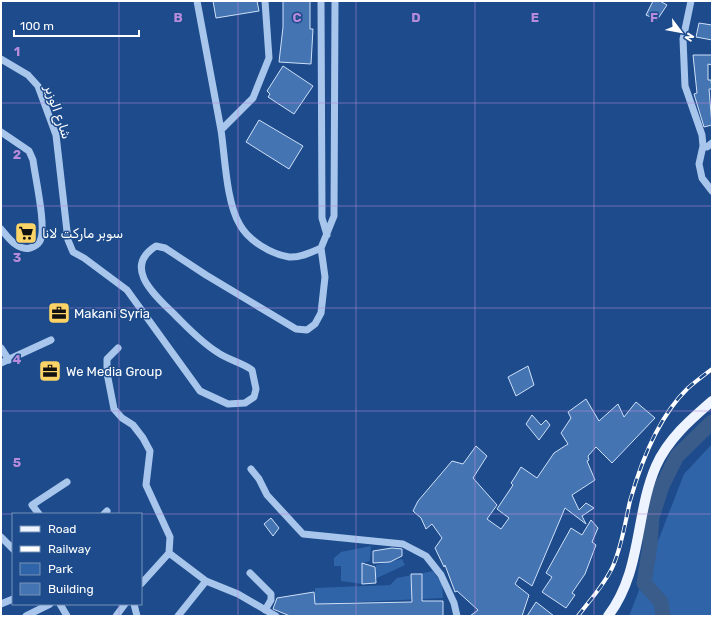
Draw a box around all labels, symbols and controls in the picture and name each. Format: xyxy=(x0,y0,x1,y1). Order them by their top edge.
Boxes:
text: B xyxy=(173,10,183,25)
text: C xyxy=(292,10,302,25)
text: D xyxy=(411,10,421,25)
text: E xyxy=(531,10,539,25)
text: F xyxy=(650,10,658,25)
scale bar xyxy=(14,12,139,38)
north arrow xyxy=(661,12,701,52)
text: 100 m xyxy=(20,19,54,33)
text: N xyxy=(681,30,697,44)
text: 1 xyxy=(14,44,20,59)
street label: شارع الوزير xyxy=(40,82,74,142)
text: 2 xyxy=(13,147,21,162)
supermarket icon: سوبر ماركت لانا xyxy=(13,220,39,246)
place label: سوبر ماركت لانا xyxy=(42,226,123,242)
text: 3 xyxy=(13,250,22,265)
office icon: Makani Syria xyxy=(46,300,72,326)
place label: Makani Syria xyxy=(74,306,150,321)
text: 4 xyxy=(13,352,22,367)
office icon: We Media Group xyxy=(37,358,63,384)
place label: We Media Group xyxy=(66,364,162,379)
text: 5 xyxy=(13,455,21,470)
legend xyxy=(12,513,142,605)
text: Road xyxy=(48,522,76,536)
text: Railway xyxy=(48,542,91,556)
text: Park xyxy=(48,562,74,576)
text: Building xyxy=(48,582,94,596)

